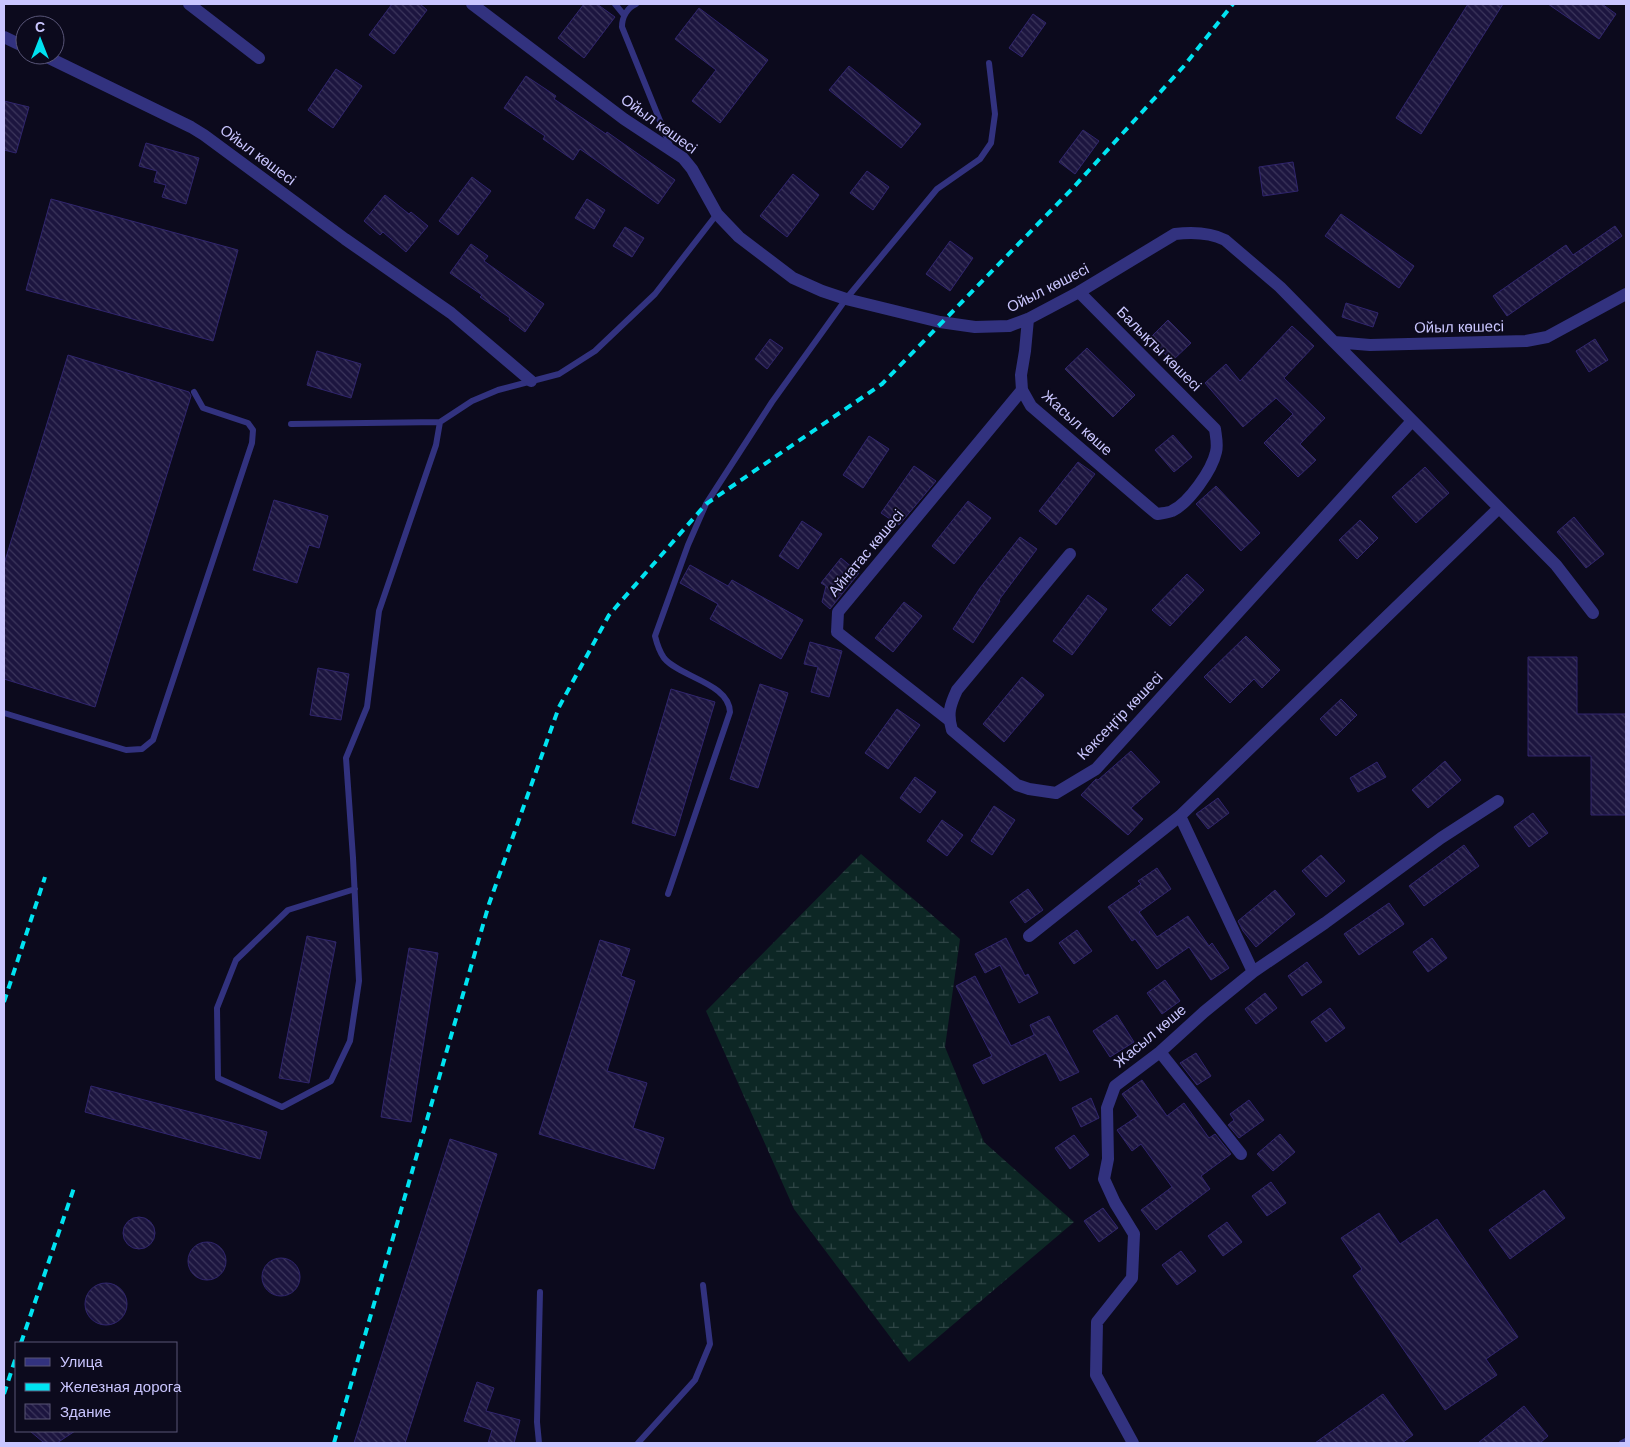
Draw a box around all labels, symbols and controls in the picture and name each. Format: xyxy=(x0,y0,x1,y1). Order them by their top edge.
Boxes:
north arrow xyxy=(15,15,65,65)
text: С xyxy=(35,19,45,35)
street label: Ойыл көшесі xyxy=(618,90,701,157)
street label: Ойыл көшесі xyxy=(217,121,299,188)
street label: Ойыл көшесі xyxy=(1004,260,1092,316)
street label: Балықты көшесі xyxy=(1114,303,1205,394)
street label: Ойыл көшесі xyxy=(1414,317,1504,336)
street label: Жасыл көше xyxy=(1039,387,1116,459)
street label: Айнатас көшесі xyxy=(825,506,907,599)
street label: Көксеңгір көшесі xyxy=(1073,668,1166,763)
street label: Жасыл көше xyxy=(1110,1001,1189,1071)
legend xyxy=(15,1342,178,1432)
text: Улица xyxy=(60,1353,103,1370)
text: Железная дорога xyxy=(60,1378,182,1395)
text: Здание xyxy=(60,1403,111,1420)

